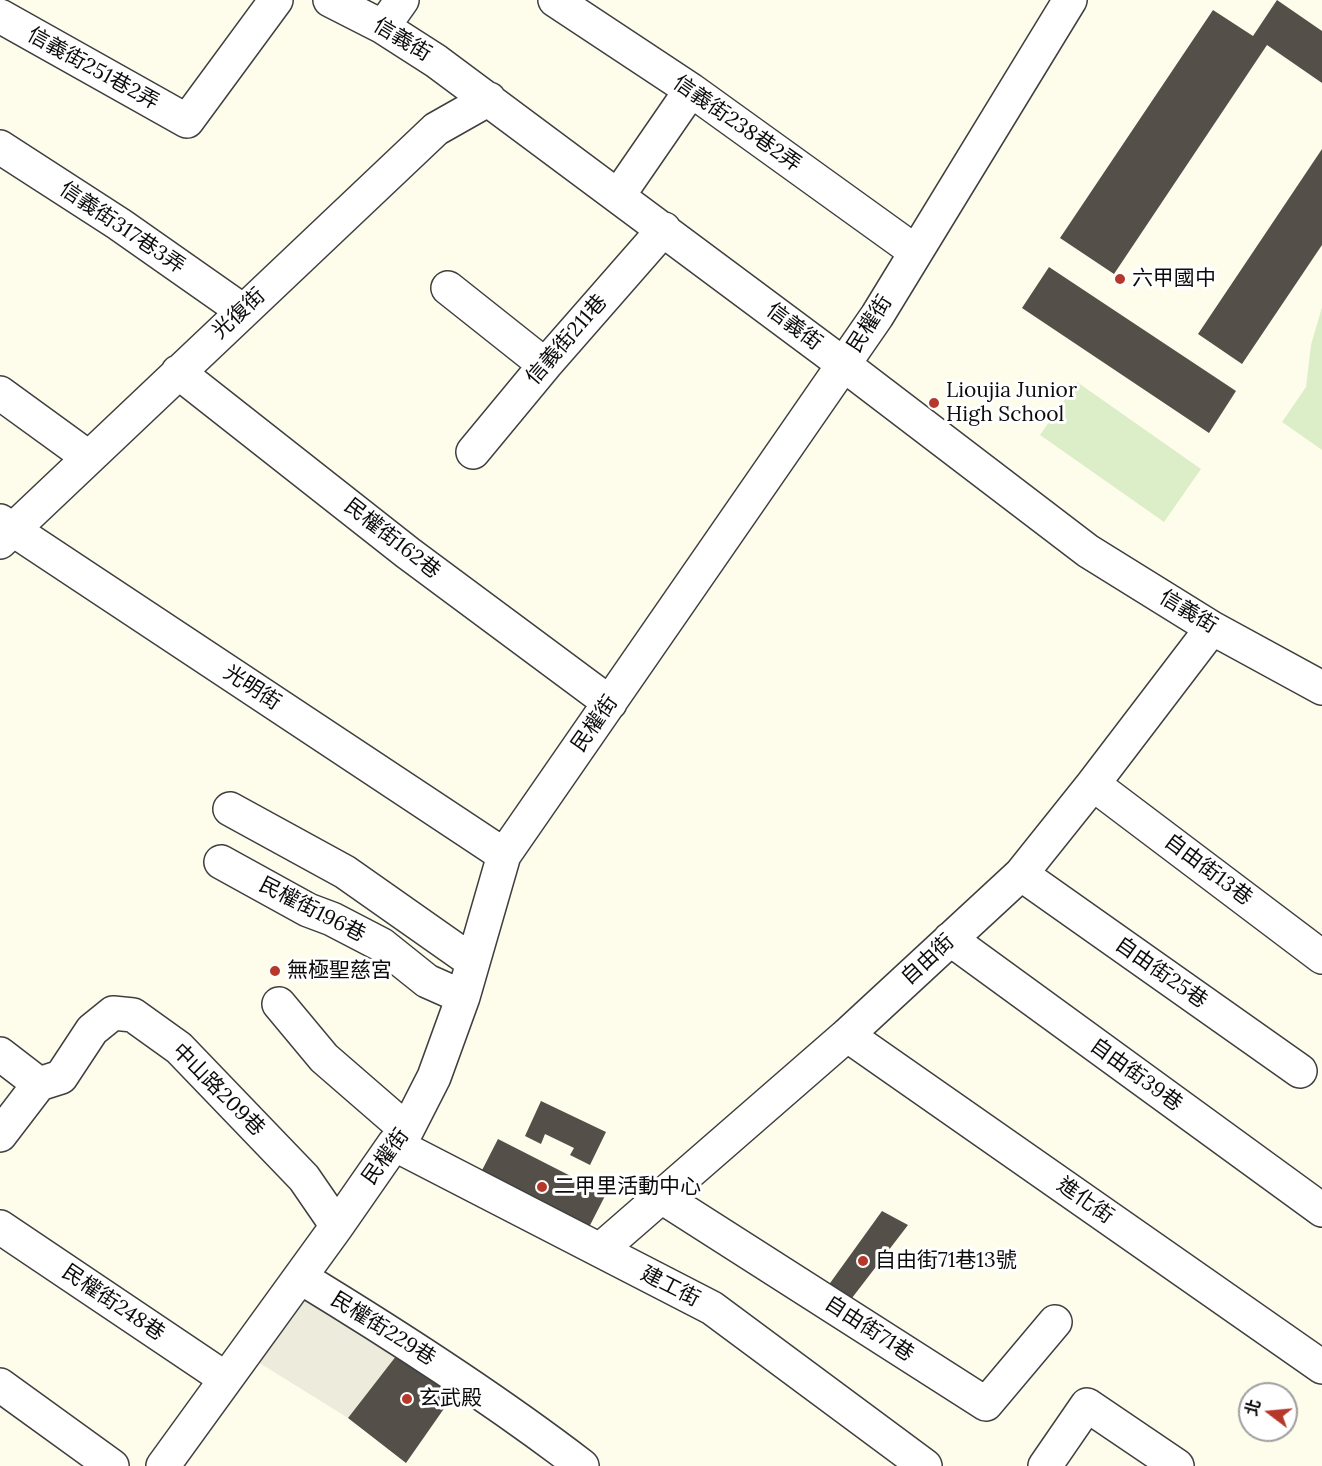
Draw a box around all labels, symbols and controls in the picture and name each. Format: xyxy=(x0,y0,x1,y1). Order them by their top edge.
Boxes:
street label: 信義街 xyxy=(369,13,435,67)
street label: 信義街251巷2弄 xyxy=(23,22,163,116)
street label: 信義街238巷2弄 xyxy=(668,70,806,178)
street label: 信義街317巷3弄 xyxy=(55,177,189,279)
place label: 六甲國中 xyxy=(1132,266,1216,292)
marker: 六甲國中 xyxy=(1113,272,1127,286)
street label: 光復街 xyxy=(207,283,271,345)
street label: 信義街211巷 xyxy=(521,290,613,390)
street label: 民權街 xyxy=(842,291,898,357)
street label: 信義街 xyxy=(761,298,827,356)
place label: Lioujia Junior High School xyxy=(946,378,1077,428)
marker: Lioujia Junior High School xyxy=(927,396,941,410)
street label: 民權街162巷 xyxy=(339,494,445,584)
street label: 信義街 xyxy=(1155,585,1221,639)
street label: 光明街 xyxy=(219,660,285,716)
street label: 民權街 xyxy=(567,691,623,757)
street label: 自由街13巷 xyxy=(1159,829,1257,911)
street label: 民權街196巷 xyxy=(255,872,369,948)
street label: 自由街 xyxy=(896,929,960,991)
street label: 自由街25巷 xyxy=(1110,932,1212,1014)
place label: 無極聖慈宮 xyxy=(287,958,392,984)
marker: 無極聖慈宮 xyxy=(268,964,282,978)
street label: 自由街39巷 xyxy=(1085,1033,1187,1117)
street label: 中山路209巷 xyxy=(167,1039,269,1141)
street label: 民權街 xyxy=(357,1124,415,1190)
street label: 進化街 xyxy=(1052,1173,1118,1229)
place label: 二甲里活動中心 xyxy=(554,1174,701,1200)
marker: 二甲里活動中心 xyxy=(535,1180,549,1194)
place label: 自由街71巷13號 xyxy=(875,1248,1017,1274)
marker: 自由街71巷13號 xyxy=(856,1254,870,1268)
street label: 民權街248巷 xyxy=(57,1260,169,1346)
street label: 建工街 xyxy=(636,1261,704,1313)
street label: 民權街229巷 xyxy=(326,1287,440,1371)
street label: 自由街71巷 xyxy=(820,1291,918,1367)
north arrow xyxy=(1238,1382,1298,1442)
place label: 玄武殿 xyxy=(419,1386,482,1412)
marker: 玄武殿 xyxy=(400,1392,414,1406)
text: 北 xyxy=(1241,1397,1264,1418)

